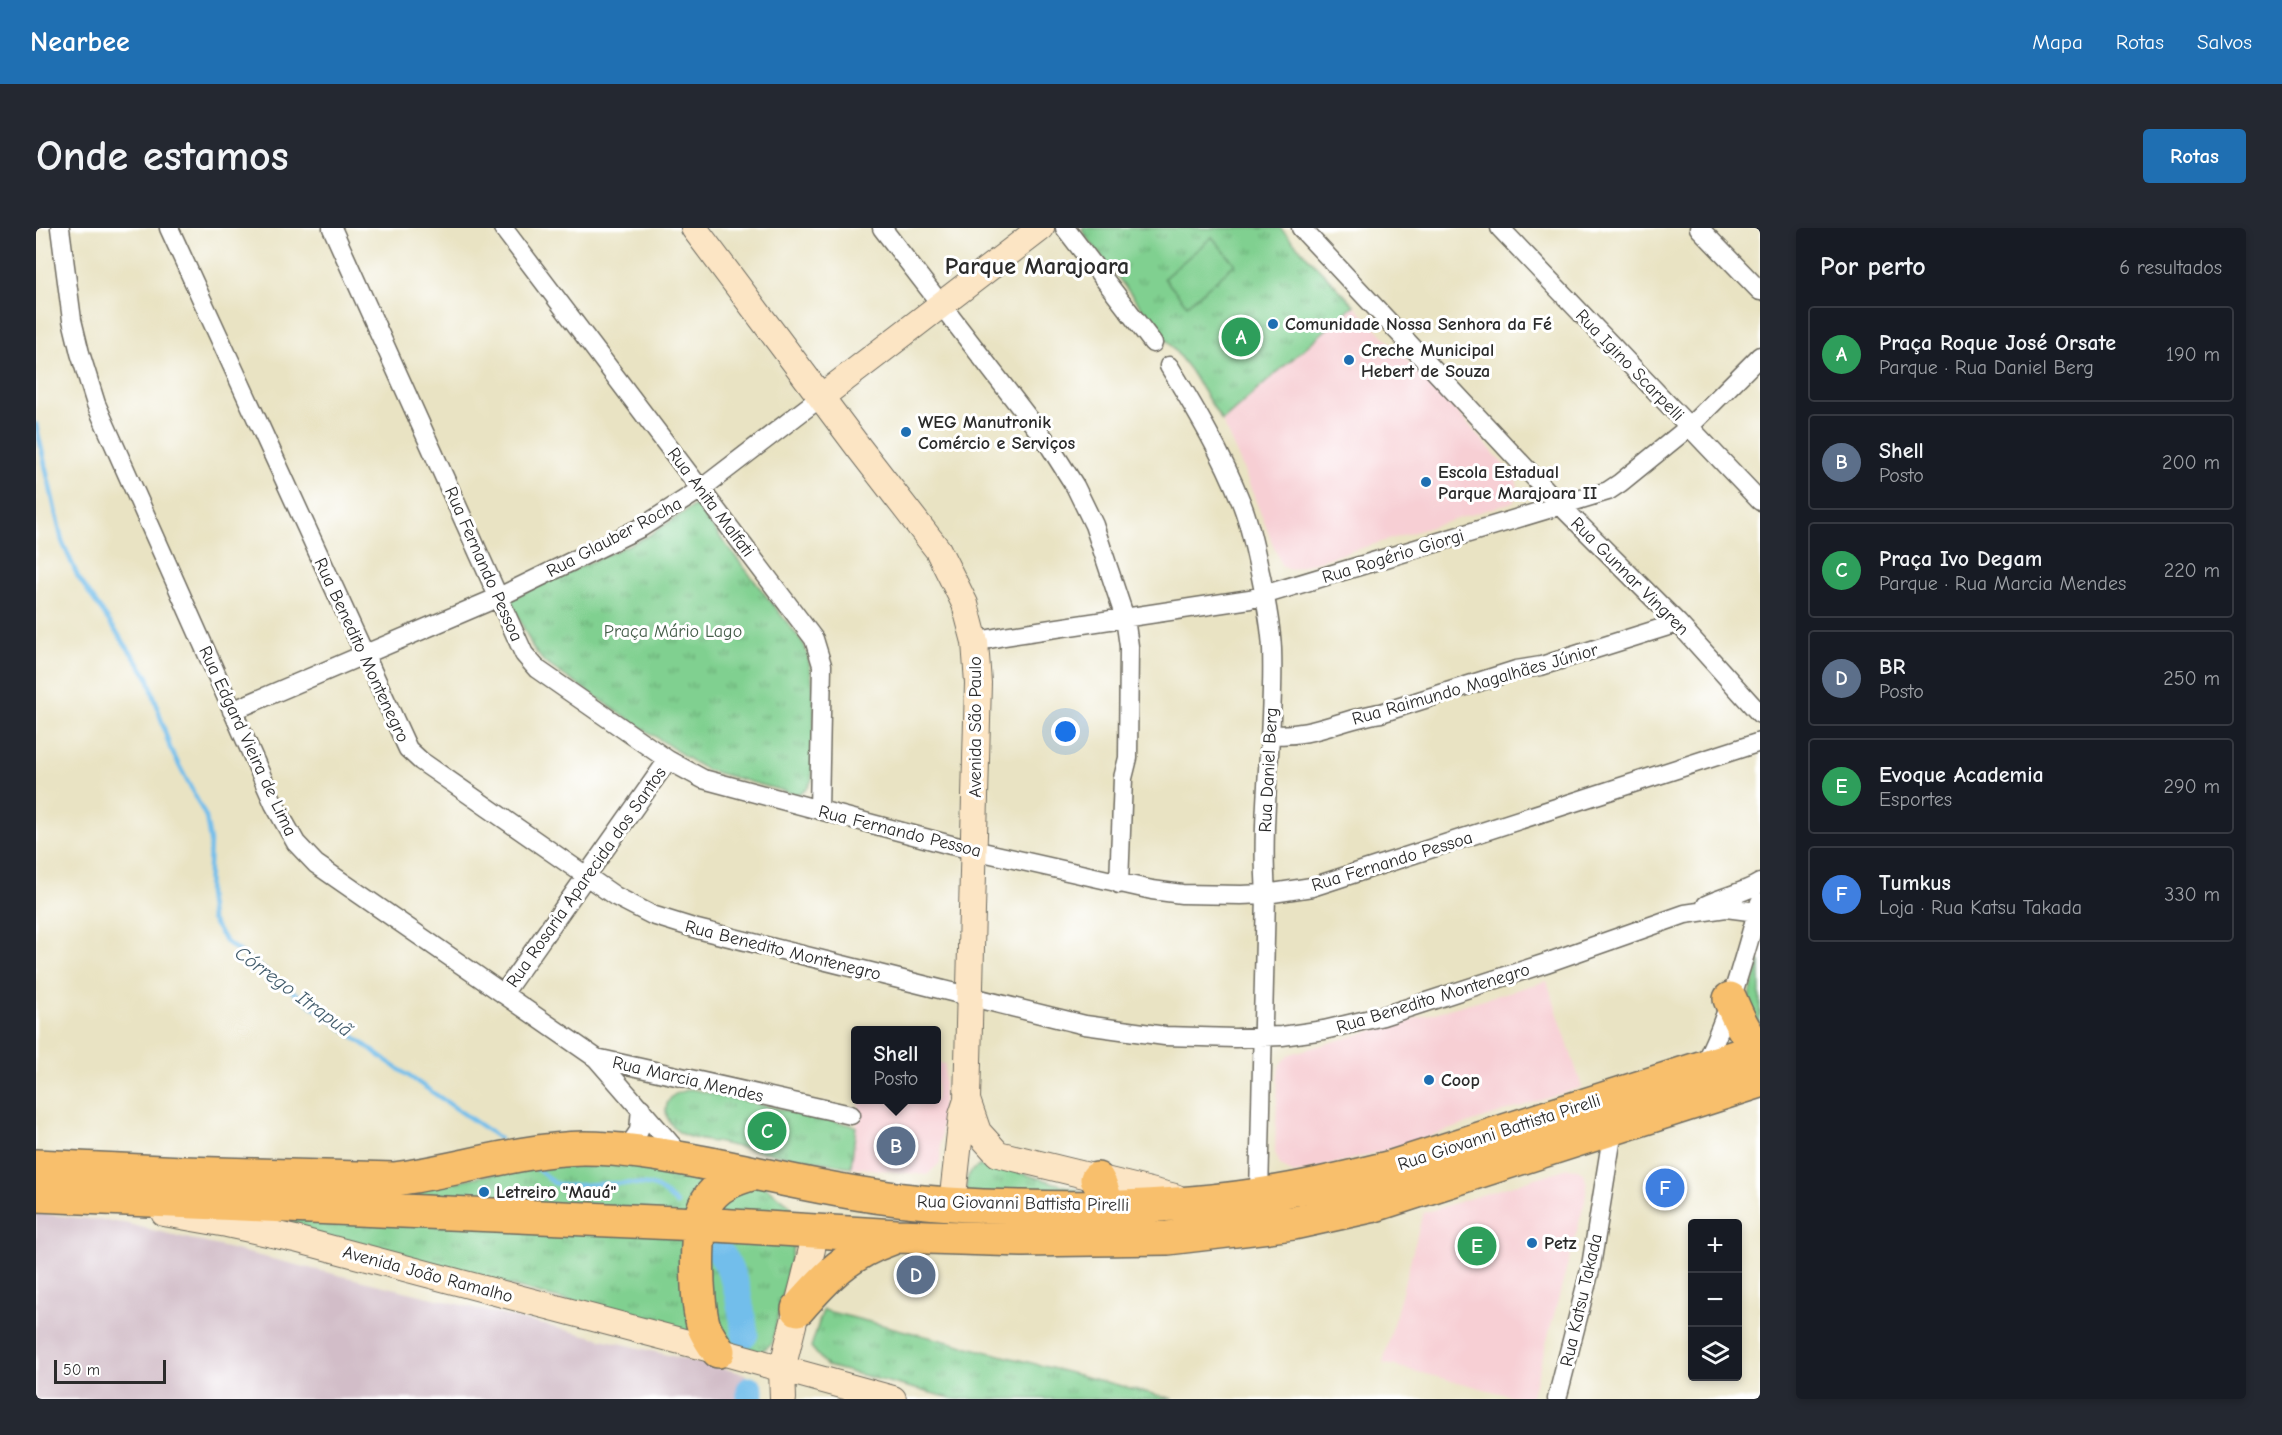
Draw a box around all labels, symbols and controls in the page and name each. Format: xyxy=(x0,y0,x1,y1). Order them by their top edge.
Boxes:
text: Nearbee xyxy=(30,26,130,58)
text: Mapa xyxy=(2032,30,2083,54)
text: Rotas xyxy=(2116,30,2164,54)
text: Salvos xyxy=(2197,30,2252,54)
button: Rotas xyxy=(2143,129,2246,183)
text: Onde estamos xyxy=(36,132,289,181)
district label: Parque Marajoara xyxy=(945,252,1129,280)
text: Por perto xyxy=(1820,252,1926,282)
text: 6 resultados xyxy=(2119,256,2222,279)
street label: Rua Igino Scarpelli xyxy=(1571,305,1688,426)
pin: A xyxy=(1222,314,1260,360)
place label: Comunidade Nossa Senhora da Fé xyxy=(1285,314,1552,335)
marker: Comunidade Nossa Senhora da Fé xyxy=(1266,317,1280,331)
text: Praça Roque José Orsate xyxy=(1879,330,2116,356)
place label: Creche Municipal Hebert de Souza xyxy=(1361,340,1494,382)
text: A xyxy=(1836,343,1847,366)
text: 190 m xyxy=(2166,343,2220,366)
marker: Creche Municipal Hebert de Souza xyxy=(1342,353,1356,367)
text: Parque · Rua Daniel Berg xyxy=(1879,356,2094,379)
place label: WEG Manutronik Comércio e Serviços xyxy=(918,412,1076,454)
marker: WEG Manutronik Comércio e Serviços xyxy=(899,425,913,439)
text: Shell xyxy=(1879,438,1924,464)
street label: Rua Anita Malfati xyxy=(663,444,758,561)
text: B xyxy=(1835,451,1848,474)
text: 200 m xyxy=(2162,451,2220,474)
place label: Escola Estadual Parque Marajoara II xyxy=(1438,462,1597,504)
text: Posto xyxy=(1879,464,1924,487)
marker: Escola Estadual Parque Marajoara II xyxy=(1419,475,1433,489)
street label: Rua Fernando Pessoa xyxy=(440,484,527,645)
street label: Rua Glauber Rocha xyxy=(543,493,685,582)
street label: Rua Gunnar Vingren xyxy=(1566,513,1693,640)
street label: Rua Rogério Giorgi xyxy=(1320,525,1467,588)
text: Praça Ivo Degam xyxy=(1879,546,2042,572)
street label: Rua Benedito Montenegro xyxy=(310,555,414,746)
text: C xyxy=(1835,559,1848,582)
text: 220 m xyxy=(2164,559,2220,582)
text: Parque · Rua Marcia Mendes xyxy=(1879,572,2126,595)
park label: Praça Mário Lago xyxy=(604,621,742,642)
street label: Rua Raimundo Magalhães Júnior xyxy=(1350,639,1601,730)
street label: Rua Edgard Vieira de Lima xyxy=(194,643,301,840)
text: BR xyxy=(1879,654,1905,680)
street label: Avenida São Paulo xyxy=(965,656,986,798)
text: D xyxy=(1835,667,1848,690)
text: 250 m xyxy=(2163,667,2220,690)
text: Posto xyxy=(1879,680,1924,703)
street label: Rua Daniel Berg xyxy=(1255,707,1282,833)
your location xyxy=(1051,717,1080,746)
text: Evoque Academia xyxy=(1879,762,2044,788)
street label: Rua Rosaria Aparecida dos Santos xyxy=(502,763,671,992)
text: E xyxy=(1836,775,1847,798)
text: 290 m xyxy=(2164,775,2220,798)
text: Esportes xyxy=(1879,788,1952,811)
street label: Rua Fernando Pessoa xyxy=(816,801,983,862)
street label: Rua Fernando Pessoa xyxy=(1309,827,1475,896)
text: Tumkus xyxy=(1879,870,1951,896)
text: F xyxy=(1836,883,1847,906)
text: 330 m xyxy=(2164,883,2220,906)
text: Loja · Rua Katsu Takada xyxy=(1879,896,2082,919)
street label: Rua Benedito Montenegro xyxy=(683,916,883,985)
water label: Córrego Itrapuã xyxy=(231,941,358,1043)
street label: Rua Benedito Montenegro xyxy=(1334,959,1532,1038)
popup xyxy=(851,1026,941,1104)
text: Shell xyxy=(874,1041,918,1067)
street label: Rua Marcia Mendes xyxy=(610,1052,765,1107)
text: Posto xyxy=(874,1067,918,1090)
place label: Coop xyxy=(1441,1070,1480,1091)
marker: Coop xyxy=(1422,1073,1436,1087)
street label: Rua Giovanni Battista Pirelli xyxy=(1395,1090,1603,1175)
pin: C xyxy=(748,1108,786,1154)
pin: B xyxy=(876,1124,916,1168)
pin: F xyxy=(1646,1166,1684,1210)
place label: Letreiro "Mauá" xyxy=(496,1182,617,1203)
marker: Letreiro "Mauá" xyxy=(477,1185,491,1199)
street label: Rua Giovanni Battista Pirelli xyxy=(917,1191,1129,1216)
map controls xyxy=(1688,1219,1742,1381)
button: + xyxy=(1688,1219,1742,1273)
pin: E xyxy=(1458,1224,1496,1268)
street label: Rua Katsu Takada xyxy=(1556,1232,1607,1369)
place label: Petz xyxy=(1544,1233,1577,1254)
marker: Petz xyxy=(1525,1236,1539,1250)
street label: Avenida João Ramalho xyxy=(341,1242,515,1307)
pin: D xyxy=(896,1252,936,1298)
button: − xyxy=(1688,1273,1742,1327)
button: layers xyxy=(1688,1327,1742,1381)
scale bar xyxy=(54,1357,166,1384)
text: 50 m xyxy=(63,1361,100,1379)

